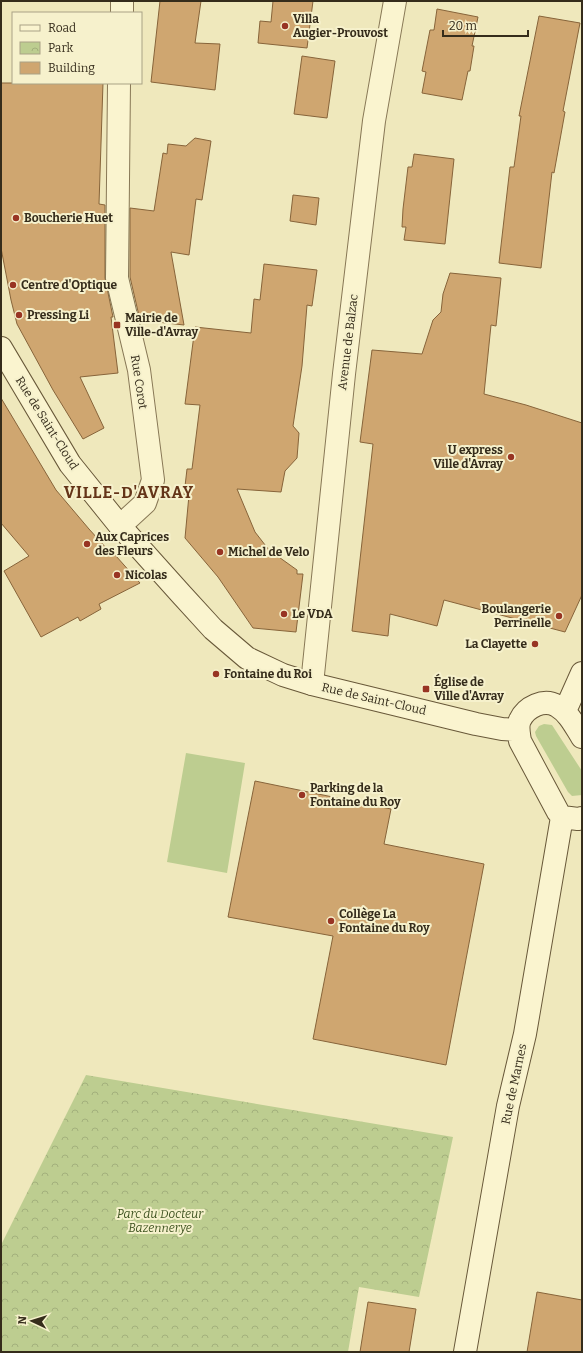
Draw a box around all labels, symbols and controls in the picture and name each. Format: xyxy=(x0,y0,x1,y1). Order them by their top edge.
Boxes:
legend xyxy=(12,12,142,84)
place label: Villa Augier-Prouvost xyxy=(293,12,388,40)
scale bar xyxy=(443,12,528,38)
text: 20 m xyxy=(449,19,478,33)
text: Road xyxy=(48,21,76,35)
marker: Villa Augier-Prouvost xyxy=(280,21,290,31)
text: Park xyxy=(48,41,74,55)
text: Building xyxy=(48,61,95,75)
place label: Boucherie Huet xyxy=(24,211,113,225)
marker: Boucherie Huet xyxy=(11,213,21,223)
place label: Centre d'Optique xyxy=(21,278,117,292)
marker: Centre d'Optique xyxy=(8,280,18,290)
street label: Avenue de Balzac xyxy=(335,293,361,391)
place label: Pressing Li xyxy=(27,308,89,322)
marker: Pressing Li xyxy=(14,310,24,320)
place label: Mairie de Ville-d'Avray xyxy=(125,311,198,339)
marker: Mairie de Ville-d'Avray xyxy=(112,320,122,330)
street label: Rue Corot xyxy=(128,354,150,411)
street label: Rue de Saint-Cloud xyxy=(13,374,81,472)
place label: U express Ville d'Avray xyxy=(433,443,503,471)
marker: U express Ville d'Avray xyxy=(506,452,516,462)
district label: VILLE-D'AVRAY xyxy=(64,483,194,502)
place label: Aux Caprices des Fleurs xyxy=(95,530,169,558)
marker: Aux Caprices des Fleurs xyxy=(82,539,92,549)
place label: Michel de Velo xyxy=(228,545,309,559)
marker: Michel de Velo xyxy=(215,547,225,557)
place label: Nicolas xyxy=(125,568,167,582)
marker: Nicolas xyxy=(112,570,122,580)
place label: Boulangerie Perrinelle xyxy=(481,602,551,630)
place label: Le VDA xyxy=(292,607,333,621)
marker: Le VDA xyxy=(279,609,289,619)
marker: Boulangerie Perrinelle xyxy=(554,611,564,621)
place label: La Clayette xyxy=(465,637,527,651)
marker: La Clayette xyxy=(530,639,540,649)
place label: Fontaine du Roi xyxy=(224,667,312,681)
marker: Fontaine du Roi xyxy=(211,669,221,679)
place label: Église de Ville d'Avray xyxy=(434,673,504,703)
street label: Rue de Saint-Cloud xyxy=(320,680,428,718)
marker: Église de Ville d'Avray xyxy=(421,684,431,694)
place label: Parking de la Fontaine du Roy xyxy=(310,781,401,809)
marker: Parking de la Fontaine du Roy xyxy=(297,790,307,800)
place label: Collège La Fontaine du Roy xyxy=(339,907,430,935)
marker: Collège La Fontaine du Roy xyxy=(326,916,336,926)
street label: Rue de Marnes xyxy=(499,1042,529,1126)
park label: Parc du Docteur Bazennerye xyxy=(117,1207,204,1235)
north arrow xyxy=(12,1301,52,1341)
text: N xyxy=(16,1315,29,1325)

